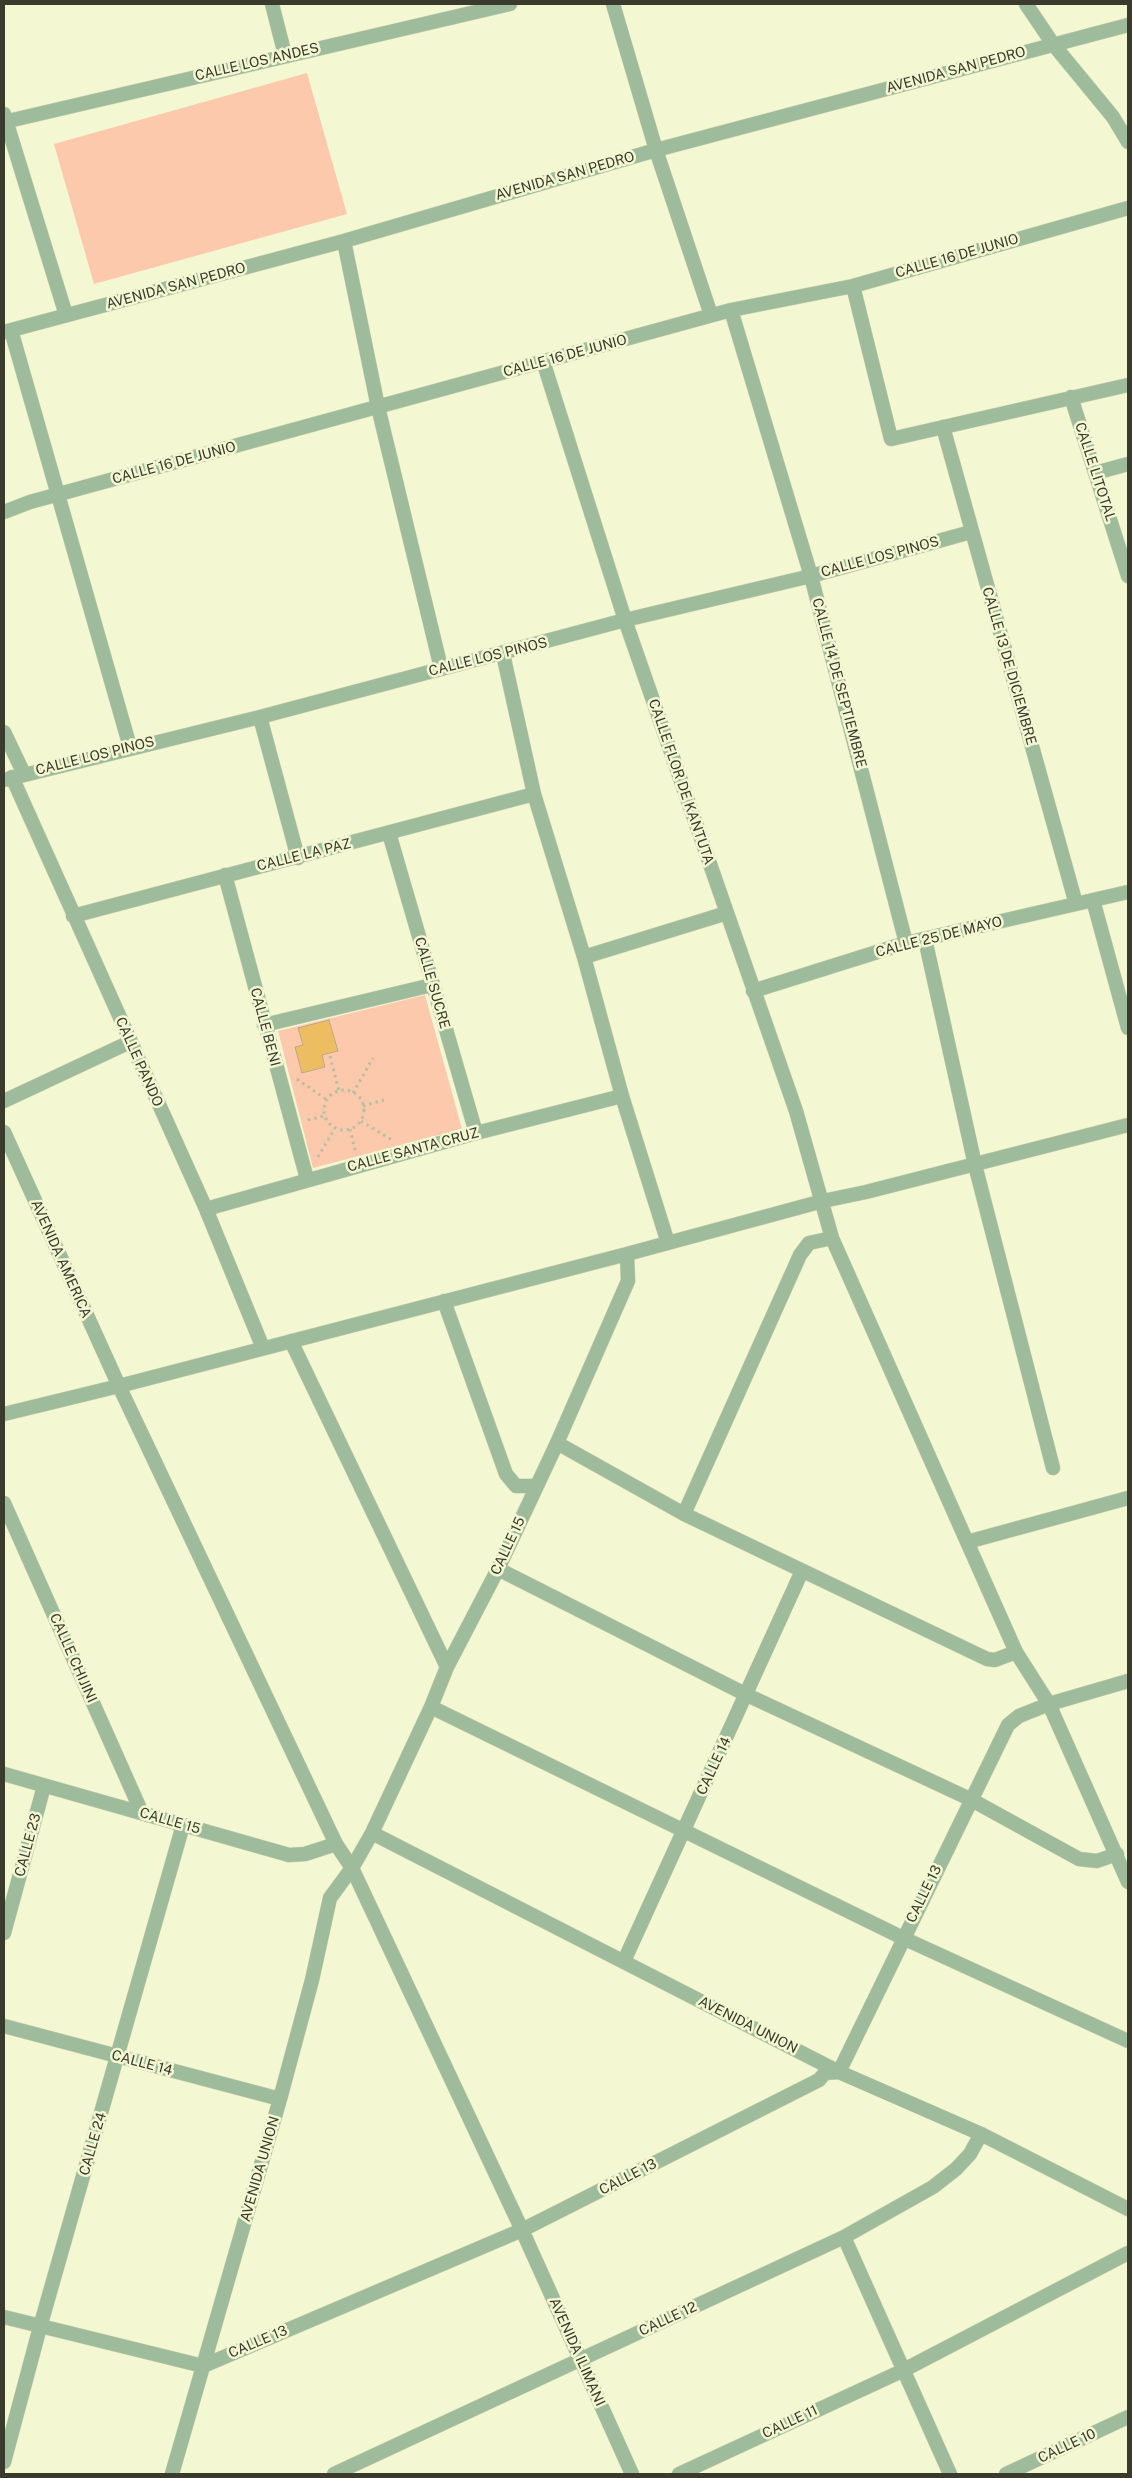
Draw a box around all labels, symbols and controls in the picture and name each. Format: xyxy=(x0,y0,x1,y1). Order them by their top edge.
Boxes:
street label: CALLE LOS ANDES xyxy=(193,40,321,84)
street label: AVENIDA SAN PEDRO xyxy=(884,43,1028,97)
street label: AVENIDA SAN PEDRO xyxy=(494,148,636,204)
street label: CALLE 16 DE JUNIO xyxy=(894,230,1020,282)
street label: AVENIDA SAN PEDRO xyxy=(104,259,248,313)
street label: CALLE 16 DE JUNIO xyxy=(501,331,629,381)
street label: CALLE LITOTAL xyxy=(1071,420,1119,524)
street label: CALLE 16 DE JUNIO xyxy=(110,438,238,488)
street label: CALLE LOS PINOS xyxy=(819,533,941,581)
street label: CALLE 13 DE DICIEMBRE xyxy=(978,585,1040,747)
street label: CALLE 14 DE SEPTIEMBRE xyxy=(808,596,870,770)
street label: CALLE LOS PINOS xyxy=(427,634,549,680)
street label: CALLE FLOR DE KANTUTA xyxy=(645,697,717,867)
street label: CALLE LOS PINOS xyxy=(34,733,156,779)
street label: CALLE LA PAZ xyxy=(255,835,353,875)
street label: CALLE 25 DE MAYO xyxy=(874,913,1004,961)
street label: CALLE SUCRE xyxy=(411,935,453,1031)
street label: CALLE BENI xyxy=(246,986,284,1068)
street label: CALLE PANDO xyxy=(112,1015,166,1109)
street label: CALLE SANTA CRUZ xyxy=(345,1124,481,1176)
street label: AVENIDA AMERICA xyxy=(27,1197,95,1321)
street label: CALLE 15 xyxy=(487,1514,529,1578)
street label: CALLE CHIJINI xyxy=(46,1611,100,1705)
street label: CALLE 14 xyxy=(693,1734,735,1798)
street label: CALLE 15 xyxy=(138,1804,202,1838)
street label: CALLE 23 xyxy=(11,1812,45,1878)
street label: CALLE 13 xyxy=(903,1862,945,1926)
street label: AVENIDA UNION xyxy=(696,1993,800,2057)
street label: CALLE 14 xyxy=(110,2047,174,2079)
street label: CALLE 24 xyxy=(76,2111,110,2177)
street label: AVENIDA UNION xyxy=(237,2114,283,2224)
street label: CALLE 13 xyxy=(596,2155,660,2199)
street label: AVENIDA ILIMANI xyxy=(546,2295,608,2409)
street label: CALLE 12 xyxy=(636,2298,700,2340)
street label: CALLE 13 xyxy=(226,2322,290,2362)
street label: CALLE 11 xyxy=(760,2402,820,2442)
street label: CALLE 10 xyxy=(1035,2425,1099,2467)

